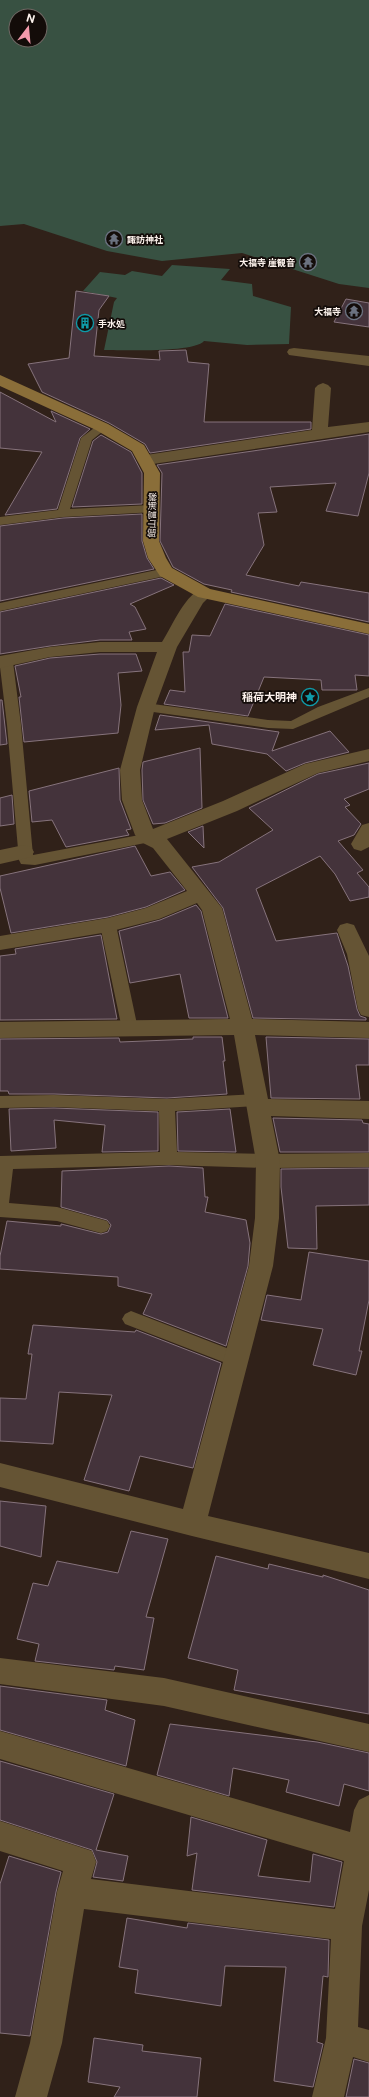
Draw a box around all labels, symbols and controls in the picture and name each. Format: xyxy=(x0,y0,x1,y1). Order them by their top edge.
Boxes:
north arrow xyxy=(8,8,48,48)
text: N xyxy=(25,11,37,25)
temple icon: 諏訪神社 xyxy=(104,229,124,249)
place label: 諏訪神社 xyxy=(127,234,163,245)
temple icon: 大福寺 崖観音 xyxy=(298,252,318,272)
place label: 大福寺 崖観音 xyxy=(239,257,295,268)
temple icon: 大福寺 xyxy=(344,301,364,321)
place label: 大福寺 xyxy=(314,306,341,317)
building icon: 手水処 xyxy=(75,313,95,333)
place label: 手水処 xyxy=(98,318,125,329)
street label: 館山富浦線 xyxy=(146,491,158,538)
place icon: 稲荷大明神 xyxy=(300,687,320,707)
place label: 稲荷大明神 xyxy=(242,691,297,703)

